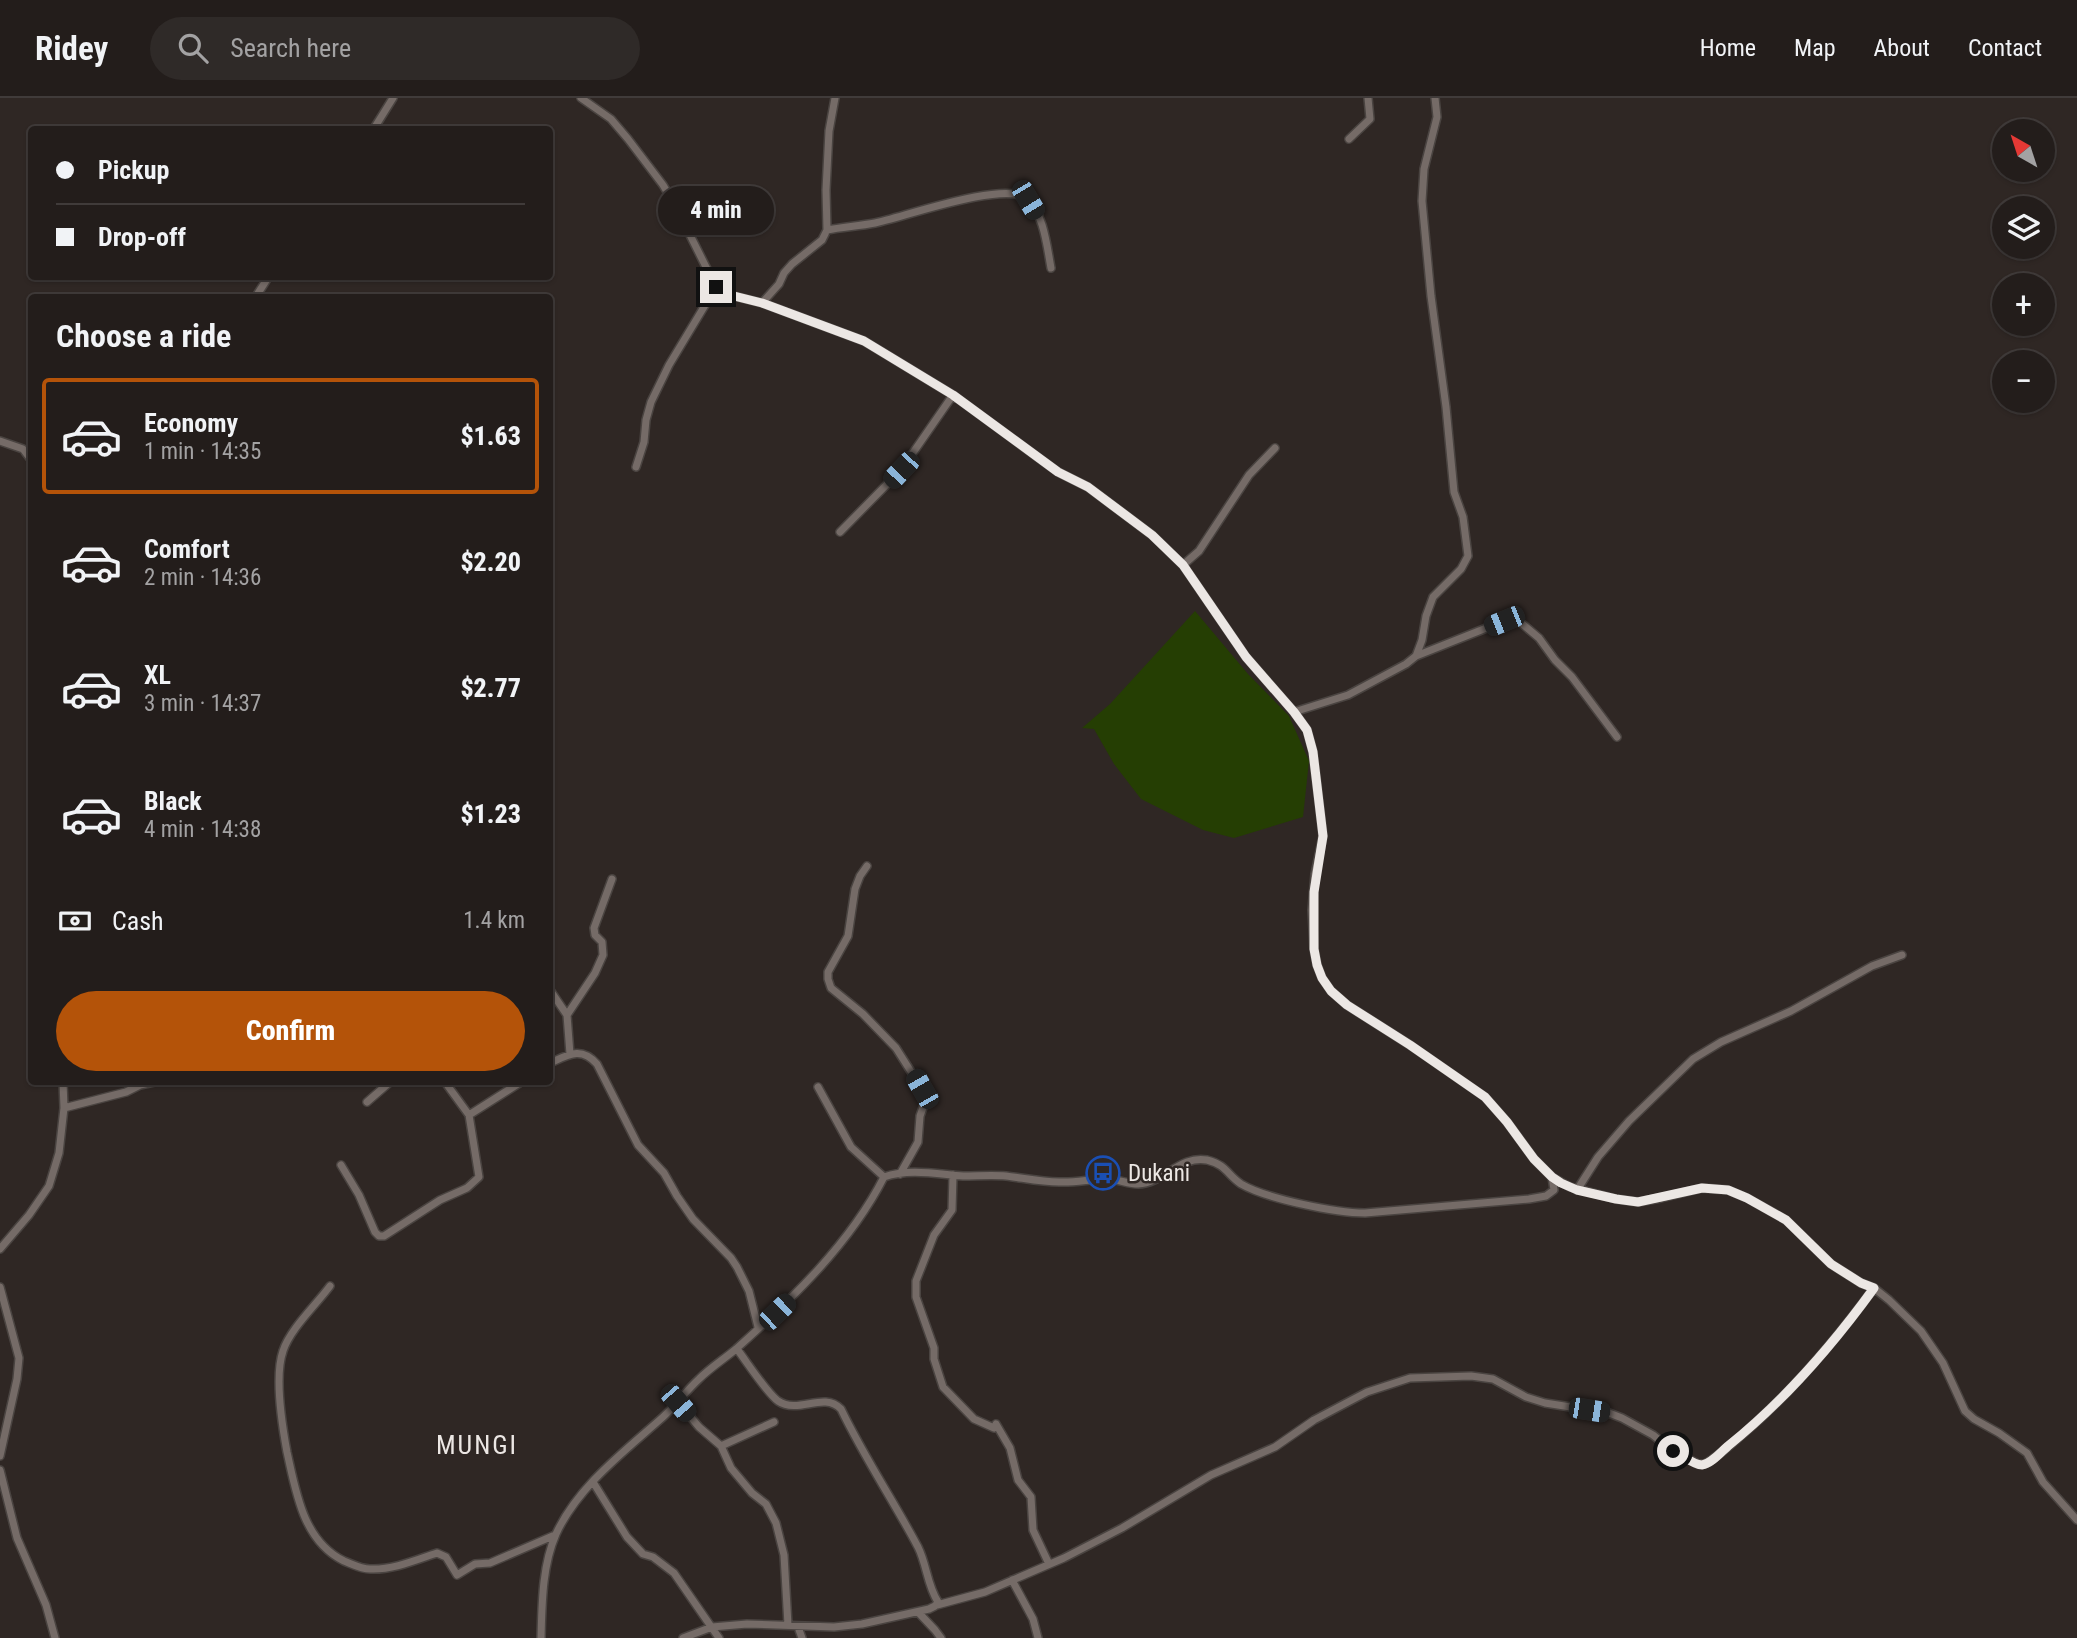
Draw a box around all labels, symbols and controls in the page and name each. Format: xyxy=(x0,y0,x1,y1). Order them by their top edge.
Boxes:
search box xyxy=(150,17,640,80)
text: Ridey xyxy=(35,29,108,68)
icon: search xyxy=(174,29,212,67)
text: Search here xyxy=(230,33,351,63)
text: Home xyxy=(1700,34,1756,62)
text: Map xyxy=(1794,34,1836,62)
text: About xyxy=(1874,34,1930,62)
text: Contact xyxy=(1968,34,2042,62)
north arrow xyxy=(1992,119,2054,182)
map controls xyxy=(1992,119,2055,413)
text: Pickup xyxy=(98,155,169,185)
car xyxy=(1009,177,1048,223)
callout: 4 min xyxy=(658,186,774,234)
button: layers xyxy=(1992,196,2055,259)
text: 4 min xyxy=(690,197,742,224)
text: Drop-off xyxy=(98,222,186,252)
route end xyxy=(700,271,732,303)
button: + xyxy=(1992,273,2055,336)
text: Choose a ride xyxy=(56,317,231,355)
button: − xyxy=(1992,350,2055,413)
icon: car xyxy=(60,405,123,468)
text: Economy xyxy=(144,408,238,438)
text: $1.63 xyxy=(460,421,521,451)
text: 1 min · 14:35 xyxy=(144,438,261,465)
car xyxy=(879,447,924,493)
icon: car xyxy=(60,531,123,594)
text: Comfort xyxy=(144,534,230,564)
text: $2.20 xyxy=(460,547,521,577)
text: 2 min · 14:36 xyxy=(144,564,261,591)
car xyxy=(1481,603,1528,639)
icon: car xyxy=(60,657,123,720)
text: XL xyxy=(144,660,171,690)
text: $2.77 xyxy=(460,673,521,703)
text: 3 min · 14:37 xyxy=(144,690,261,717)
icon: car xyxy=(60,783,123,846)
text: Black xyxy=(144,786,202,816)
text: $1.23 xyxy=(460,799,521,829)
text: 4 min · 14:38 xyxy=(144,816,261,843)
icon: cash xyxy=(56,902,94,940)
text: Cash xyxy=(112,906,164,936)
text: 1.4 km xyxy=(463,907,525,934)
button: Confirm xyxy=(56,991,525,1071)
car xyxy=(903,1066,942,1112)
bus stop icon: Dukani xyxy=(1084,1154,1122,1192)
place label: Dukani xyxy=(1128,1160,1190,1187)
car xyxy=(755,1290,800,1334)
car xyxy=(657,1380,700,1426)
car xyxy=(1567,1396,1612,1424)
district label: MUNGI xyxy=(436,1430,518,1460)
route start xyxy=(1657,1435,1689,1467)

